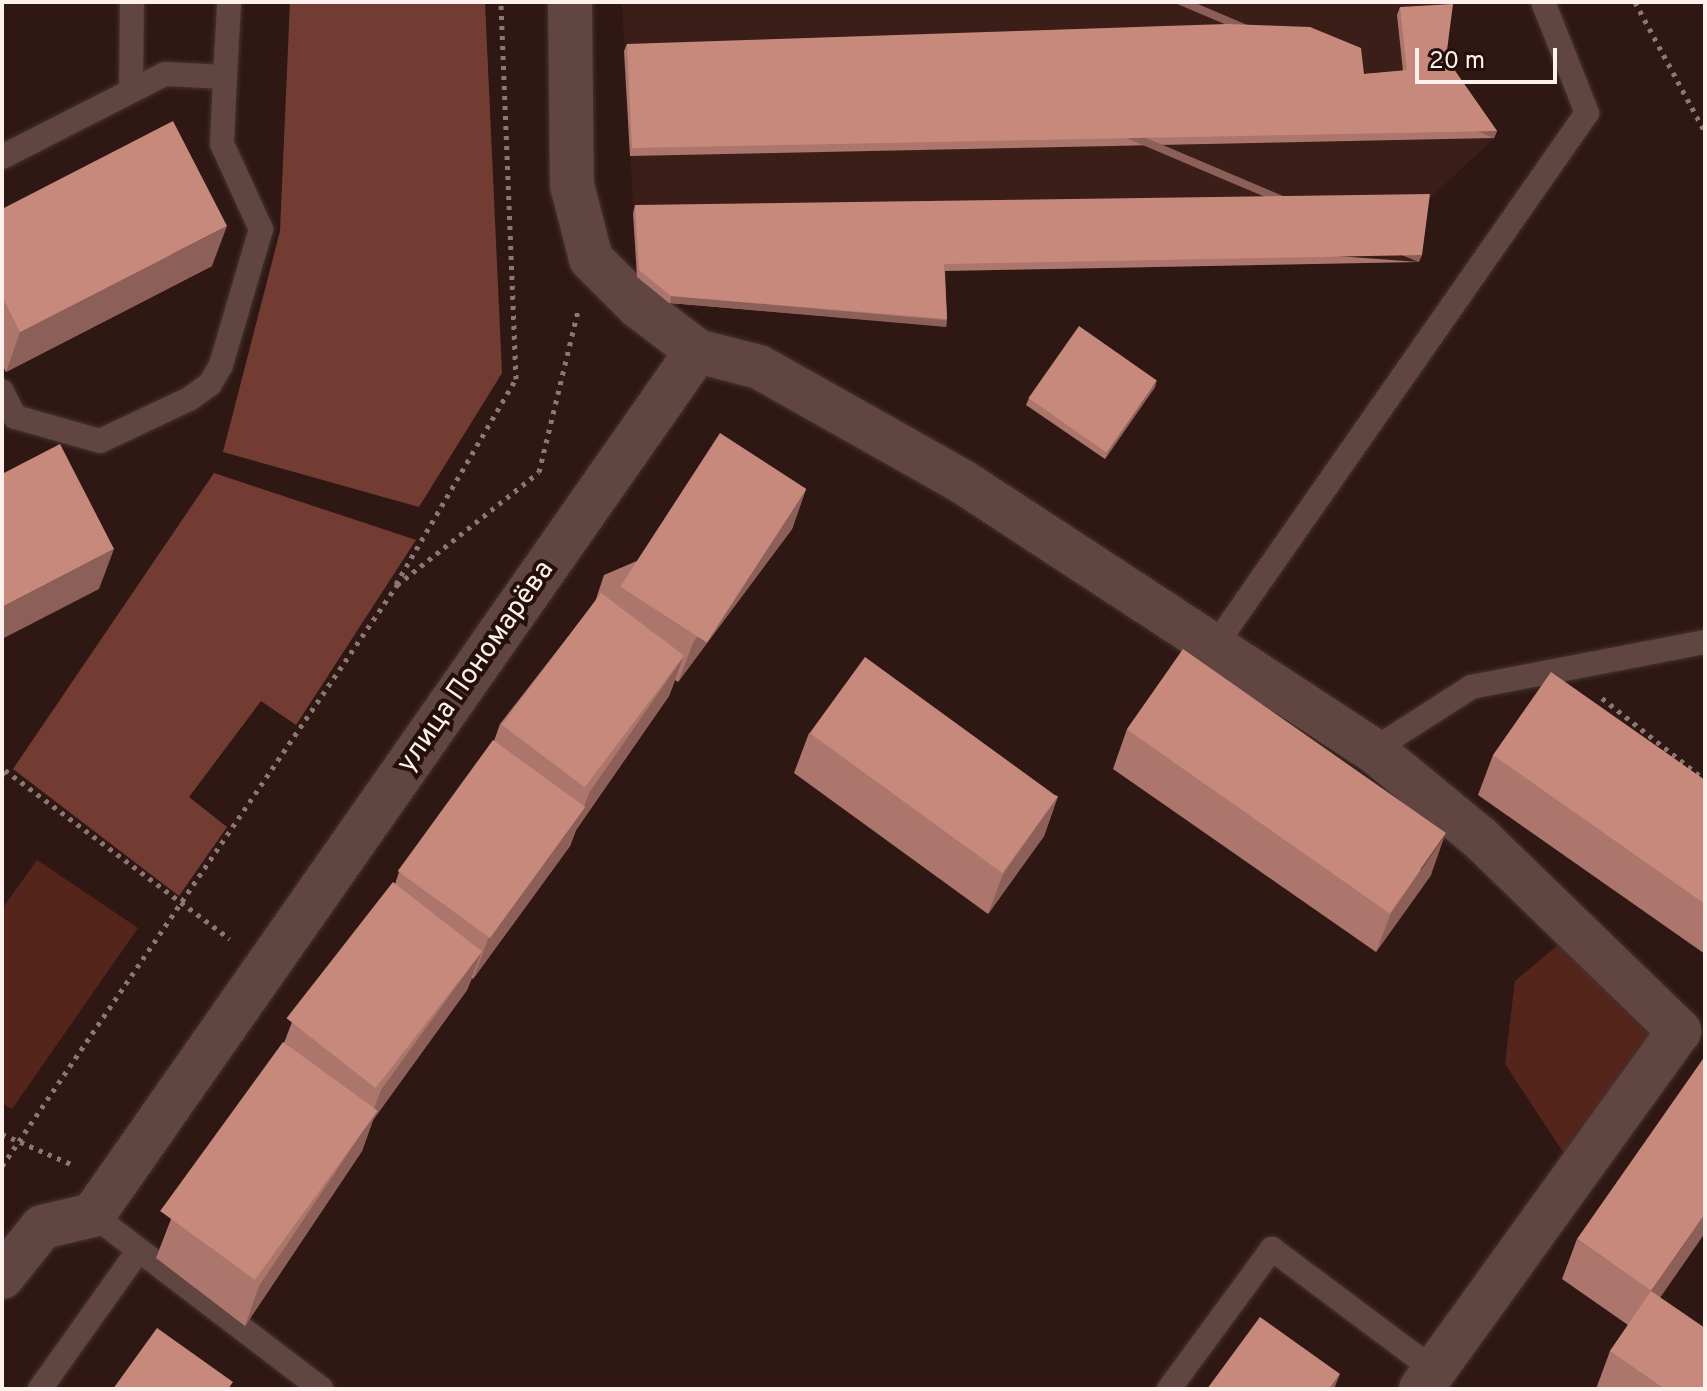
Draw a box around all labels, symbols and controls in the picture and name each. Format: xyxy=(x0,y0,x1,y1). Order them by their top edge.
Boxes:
scale bar xyxy=(1419,32,1561,82)
text: 20 m xyxy=(1429,47,1485,77)
street label: улица Пономарёва xyxy=(390,555,562,779)

